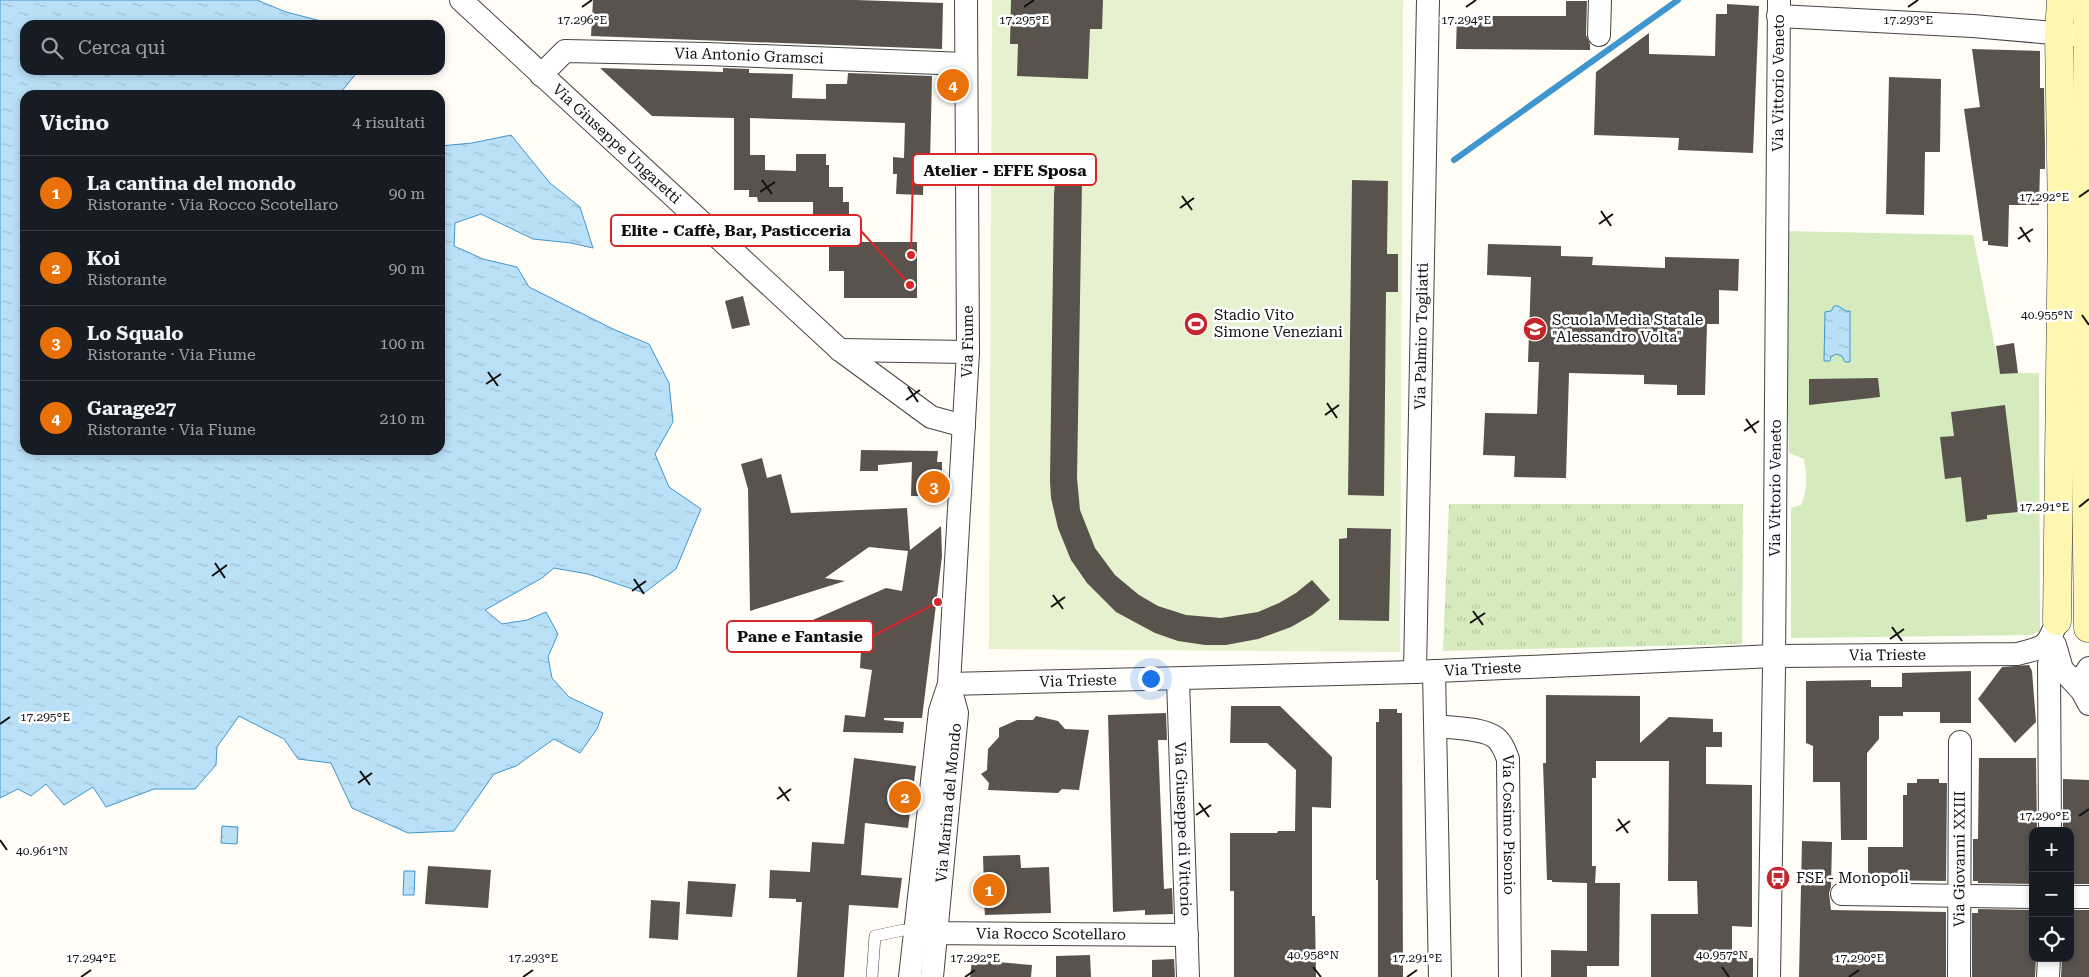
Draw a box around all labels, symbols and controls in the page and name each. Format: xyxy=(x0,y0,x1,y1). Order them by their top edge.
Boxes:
text: 17.296°E xyxy=(557,13,607,27)
text: 17.295°E xyxy=(999,13,1049,27)
text: 17.294°E xyxy=(1441,13,1491,27)
text: 17.293°E xyxy=(1883,13,1933,27)
street label: Via Vittorio Veneto xyxy=(1769,14,1788,152)
search box xyxy=(20,20,445,75)
icon: search xyxy=(38,34,66,62)
text: Cerca qui xyxy=(78,36,166,59)
street label: Via Antonio Gramsci xyxy=(674,44,824,68)
pin: 4 xyxy=(937,66,969,104)
street label: Via Giuseppe Ungaretti xyxy=(549,80,685,208)
text: Vicino xyxy=(40,111,109,135)
text: 4 risultati xyxy=(352,113,425,132)
callout: Atelier - EFFE Sposa xyxy=(913,154,1096,185)
text: Atelier - EFFE Sposa xyxy=(923,161,1087,180)
text: La cantina del mondo xyxy=(87,172,296,195)
text: 1 xyxy=(52,184,60,203)
text: 90 m xyxy=(388,184,425,203)
text: 17.292°E xyxy=(2019,190,2069,204)
text: Ristorante · Via Rocco Scotellaro xyxy=(87,195,338,214)
callout: Elite - Caffè, Bar, Pasticceria xyxy=(611,215,861,246)
text: Elite - Caffè, Bar, Pasticceria xyxy=(621,221,851,240)
text: Koi xyxy=(87,247,120,270)
text: 2 xyxy=(52,259,60,278)
text: 90 m xyxy=(388,259,425,278)
street label: Via Palmiro Togliatti xyxy=(1411,262,1432,410)
text: Ristorante xyxy=(87,270,167,289)
street label: Via Fiume xyxy=(958,305,977,378)
place label: Stadio Vito Simone Veneziani xyxy=(1214,306,1343,341)
text: 40.955°N xyxy=(2021,308,2073,322)
sports icon: Stadio Vito Simone Veneziani xyxy=(1183,311,1209,337)
place label: Scuola Media Statale "Alessandro Volta" xyxy=(1552,311,1703,346)
school or university icon: Scuola Media Statale "Alessandro Volta" xyxy=(1522,316,1548,342)
text: Lo Squalo xyxy=(87,322,183,345)
text: 3 xyxy=(52,334,60,353)
text: 100 m xyxy=(379,334,425,353)
text: Ristorante · Via Fiume xyxy=(87,345,256,364)
text: Garage27 xyxy=(87,397,177,420)
text: 4 xyxy=(52,409,60,428)
text: 210 m xyxy=(379,409,425,428)
street label: Via Vittorio Veneto xyxy=(1766,419,1785,557)
text: Ristorante · Via Fiume xyxy=(87,420,256,439)
pin: 3 xyxy=(918,468,950,506)
text: 17.291°E xyxy=(2019,500,2069,514)
callout: Pane e Fantasie xyxy=(727,621,873,652)
text: Pane e Fantasie xyxy=(737,627,863,646)
street label: Via Trieste xyxy=(1849,646,1926,664)
street label: Via Trieste xyxy=(1444,658,1522,680)
your location xyxy=(1138,666,1164,692)
street label: Via Trieste xyxy=(1039,671,1117,691)
text: 17.295°E xyxy=(20,710,70,724)
street label: Via Marina del Mondo xyxy=(932,722,965,883)
street label: Via Giuseppe di Vittorio xyxy=(1171,742,1195,916)
street label: Via Cosimo Pisonio xyxy=(1499,754,1518,895)
pin: 2 xyxy=(889,778,921,816)
street label: Via Giovanni XXIII xyxy=(1950,791,1969,927)
text: 17.290°E xyxy=(2019,809,2069,823)
map controls xyxy=(2029,827,2074,962)
button: + xyxy=(2029,827,2074,872)
text: 40.961°N xyxy=(16,844,68,858)
bus stop icon: FSE - Monopoli xyxy=(1765,865,1791,891)
place label: FSE - Monopoli xyxy=(1796,869,1909,887)
pin: 1 xyxy=(973,871,1005,909)
button: − xyxy=(2029,872,2074,917)
button: locate xyxy=(2029,917,2074,962)
street label: Via Rocco Scotellaro xyxy=(976,924,1126,944)
text: 40.958°N xyxy=(1287,948,1339,962)
text: 40.957°N xyxy=(1696,948,1748,962)
text: 17.294°E xyxy=(66,951,116,965)
text: 17.293°E xyxy=(508,951,558,965)
text: 17.292°E xyxy=(950,951,1000,965)
text: 17.291°E xyxy=(1392,951,1442,965)
text: 17.290°E xyxy=(1834,951,1884,965)

